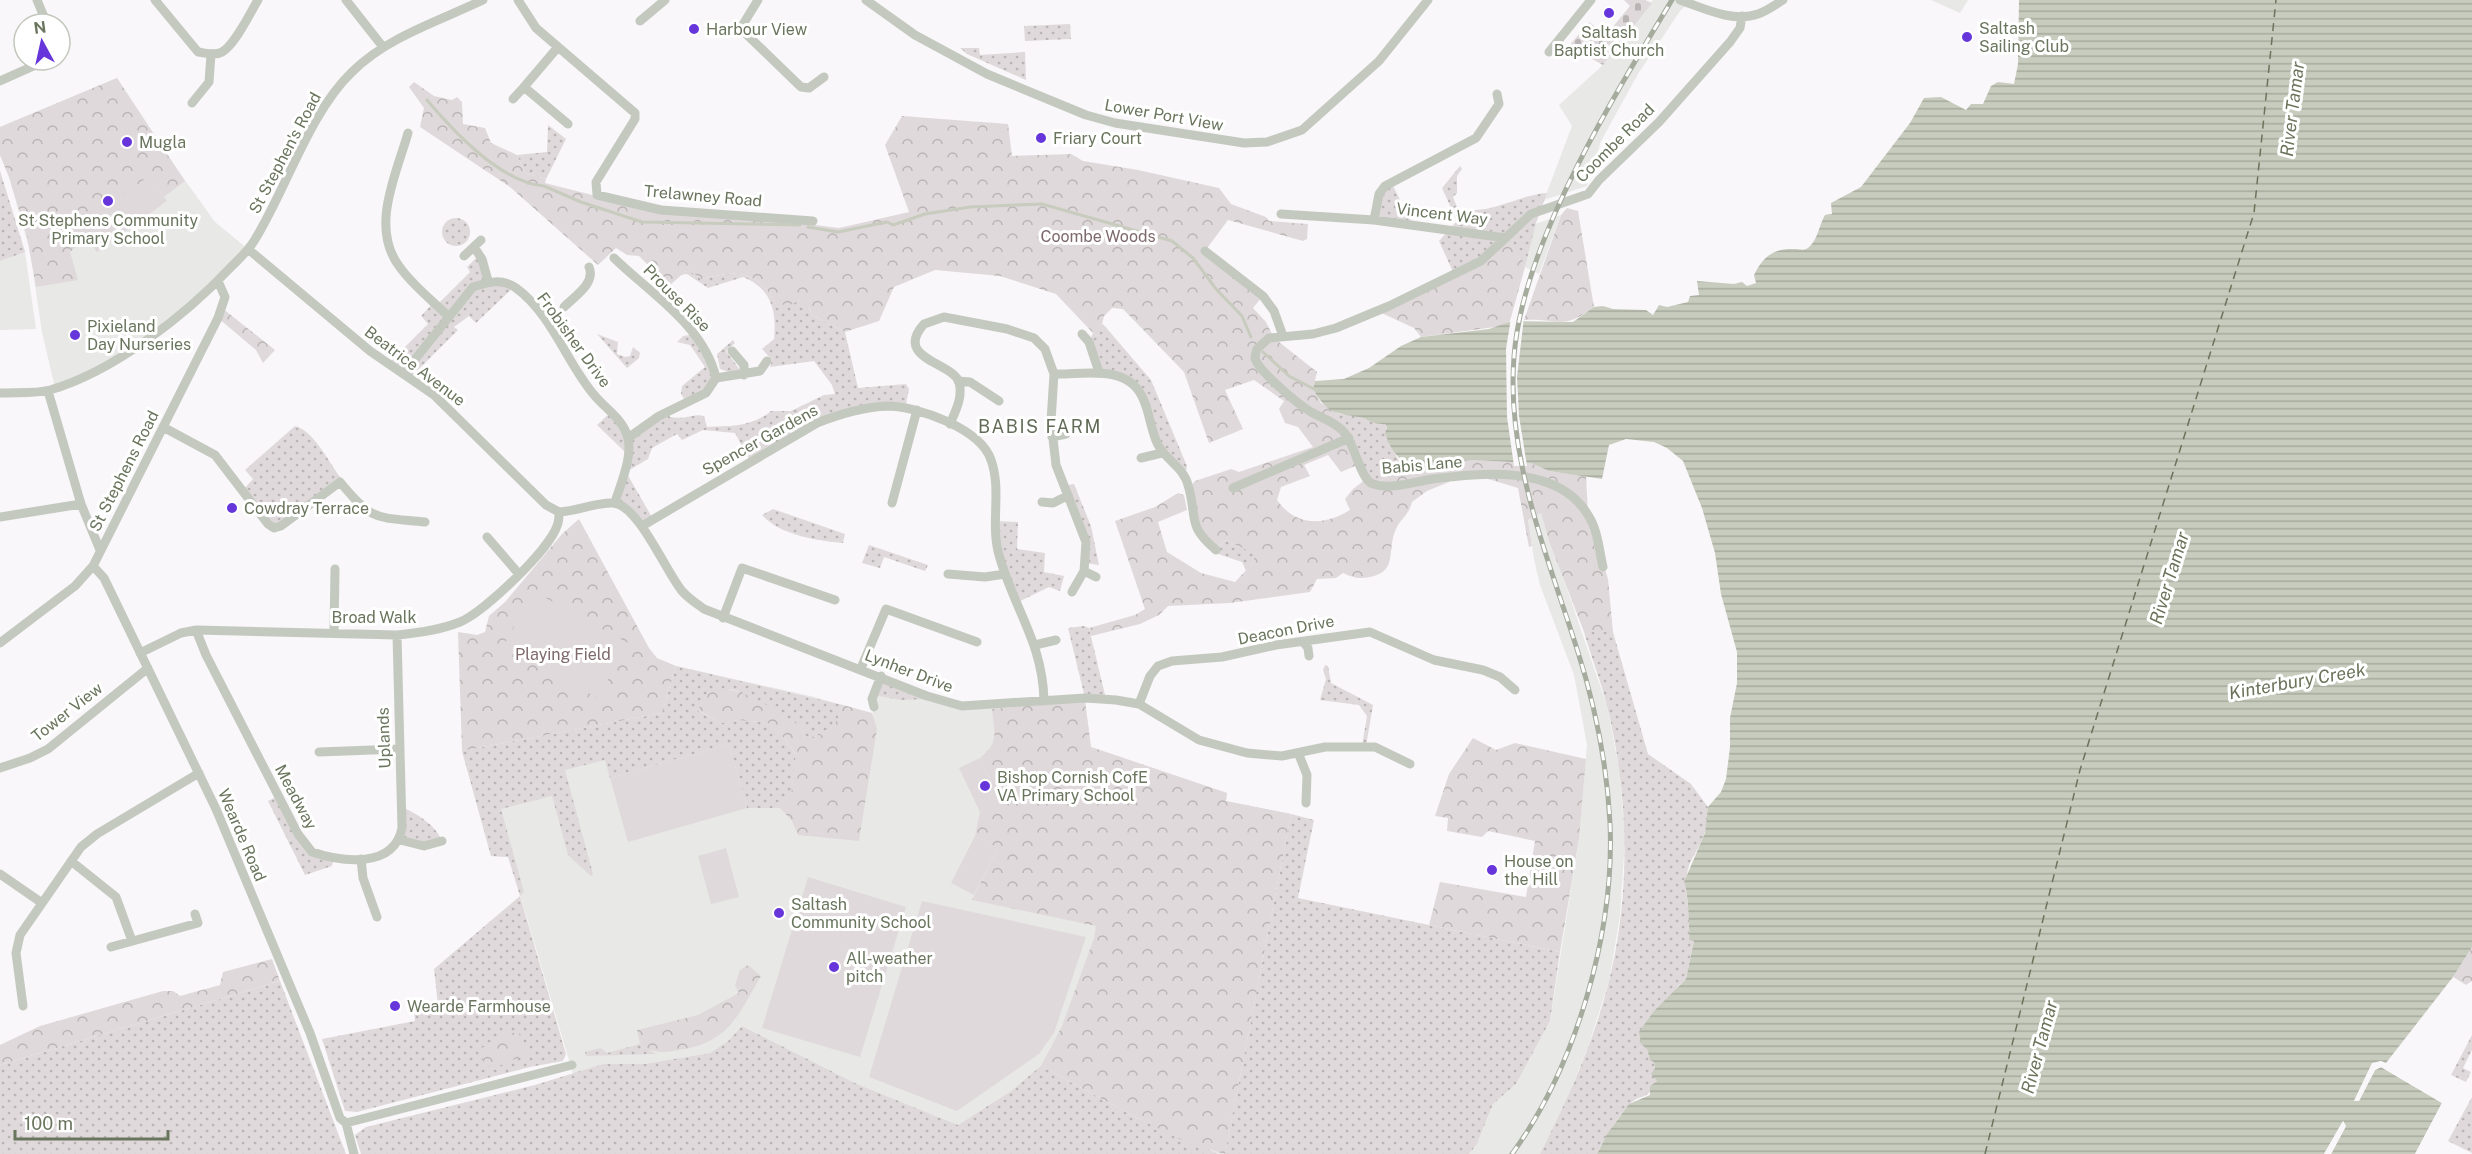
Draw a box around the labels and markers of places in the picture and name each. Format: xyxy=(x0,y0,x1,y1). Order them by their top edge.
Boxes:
marker: Saltash Baptist Church xyxy=(1602,6,1616,20)
place label: Saltash Sailing Club xyxy=(1979,19,2069,56)
place label: Harbour View xyxy=(706,20,808,39)
marker: Harbour View xyxy=(687,22,701,36)
place label: Saltash Baptist Church xyxy=(1554,23,1664,60)
marker: Saltash Sailing Club xyxy=(1960,30,1974,44)
place label: Friary Court xyxy=(1053,129,1142,148)
marker: Friary Court xyxy=(1034,131,1048,145)
place label: Mugla xyxy=(139,133,186,152)
marker: Mugla xyxy=(120,135,134,149)
marker: St Stephens Community Primary School xyxy=(101,194,115,208)
place label: St Stephens Community Primary School xyxy=(18,211,198,248)
place label: Pixieland Day Nurseries xyxy=(87,317,191,354)
marker: Pixieland Day Nurseries xyxy=(68,328,82,342)
place label: Cowdray Terrace xyxy=(244,499,369,518)
marker: Cowdray Terrace xyxy=(225,501,239,515)
place label: Bishop Cornish CofE VA Primary School xyxy=(997,768,1148,805)
marker: Bishop Cornish CofE VA Primary School xyxy=(978,779,992,793)
place label: House on the Hill xyxy=(1504,852,1573,889)
marker: House on the Hill xyxy=(1485,863,1499,877)
place label: Saltash Community School xyxy=(791,895,932,932)
marker: Saltash Community School xyxy=(772,906,786,920)
place label: All-weather pitch xyxy=(846,949,933,986)
marker: All-weather pitch xyxy=(827,960,841,974)
place label: Wearde Farmhouse xyxy=(407,997,551,1016)
marker: Wearde Farmhouse xyxy=(388,999,402,1013)

